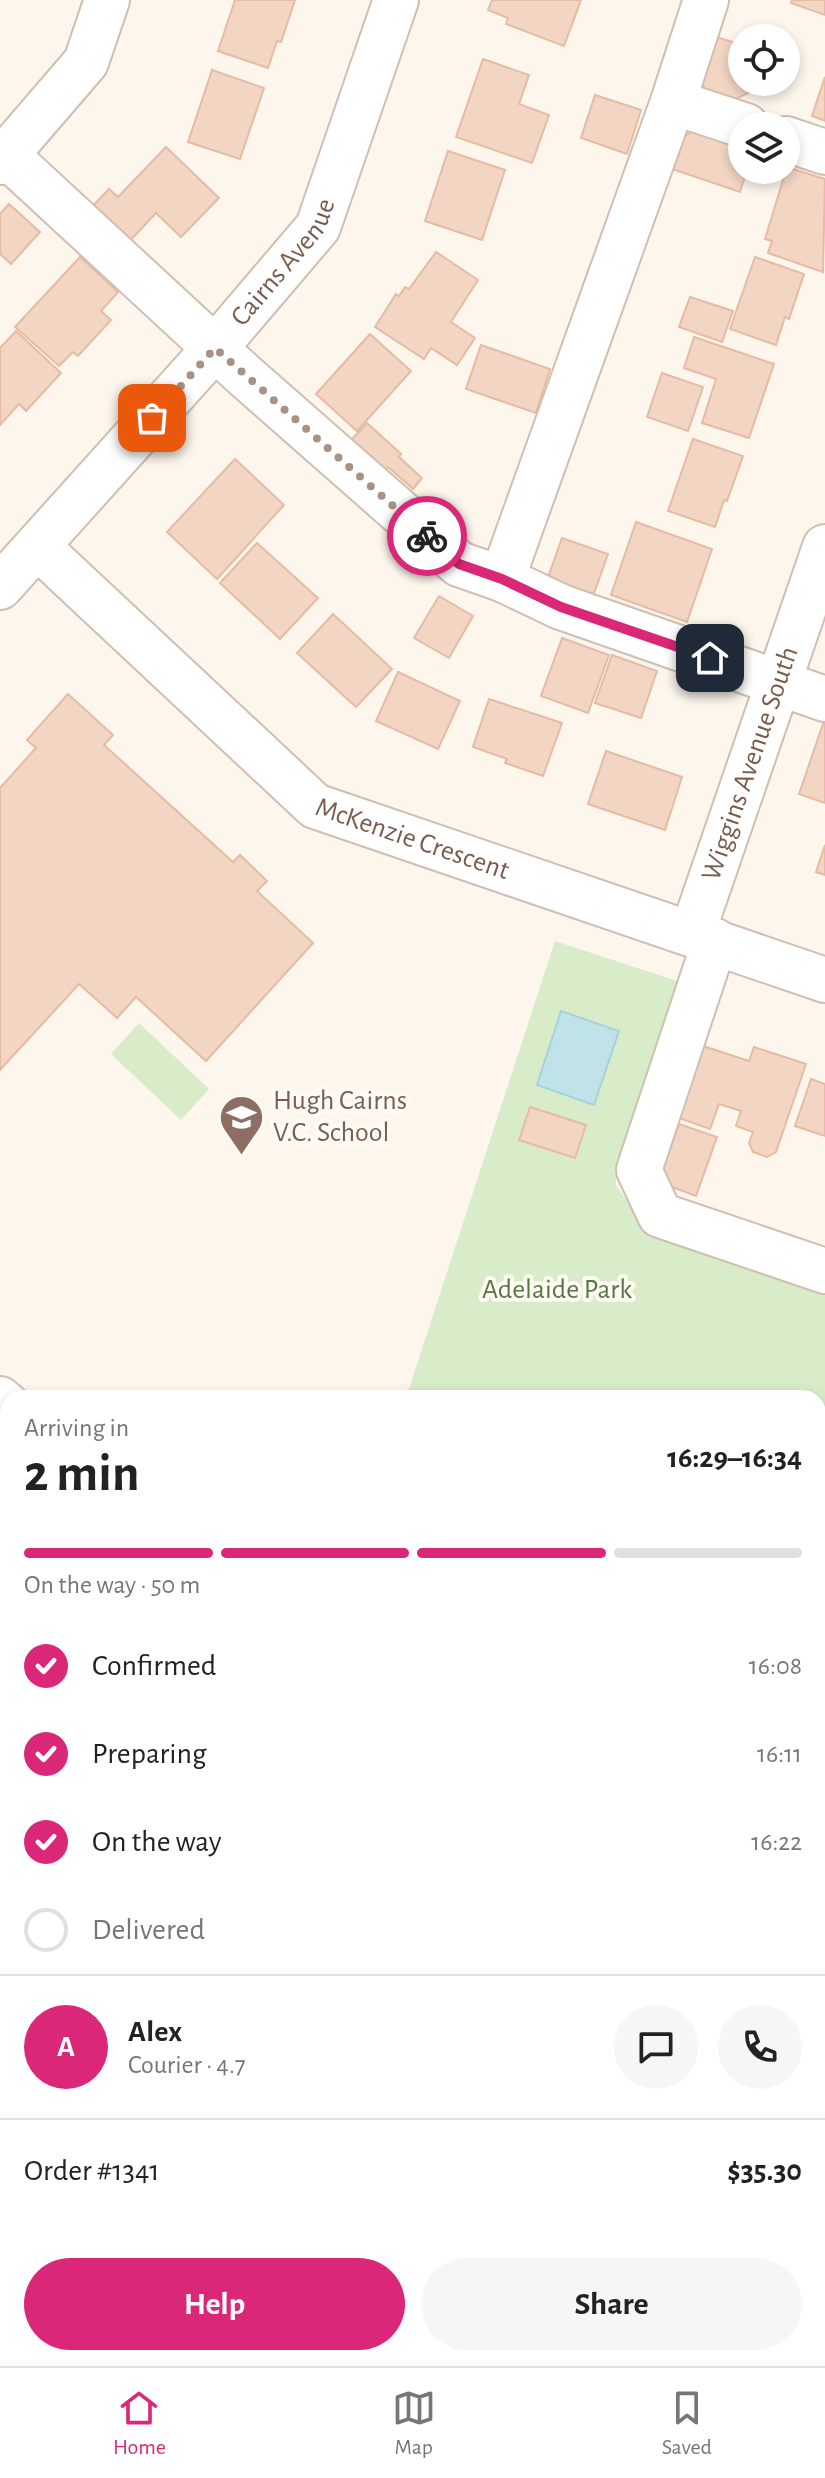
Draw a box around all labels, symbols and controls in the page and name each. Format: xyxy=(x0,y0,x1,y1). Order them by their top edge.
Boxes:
map controls xyxy=(728,24,800,184)
button: locate xyxy=(728,24,800,96)
button: layers xyxy=(728,112,800,184)
street label: Cairns Avenue xyxy=(226,195,341,332)
pin xyxy=(118,384,186,452)
icon: bag xyxy=(130,396,174,440)
courier xyxy=(387,496,467,576)
icon: bike xyxy=(405,514,449,558)
pin xyxy=(676,624,744,692)
icon: home xyxy=(688,636,732,680)
street label: Wiggins Avenue South xyxy=(697,643,804,885)
street label: McKenzie Crescent xyxy=(312,793,513,885)
place label: Hugh Cairns V.C. School xyxy=(273,1087,407,1147)
school or university icon: Hugh Cairns V.C. School xyxy=(218,1093,266,1156)
park label: Adelaide Park xyxy=(482,1276,632,1304)
text: Arriving in xyxy=(24,1415,129,1441)
text: 16:29–16:34 xyxy=(667,1443,802,1473)
text: 2 min xyxy=(24,1448,139,1500)
text: On the way · 50 m xyxy=(24,1572,200,1598)
icon: check xyxy=(24,1644,68,1688)
text: Confirmed xyxy=(92,1651,216,1681)
text: 16:08 xyxy=(749,1653,802,1679)
icon: check xyxy=(24,1732,68,1776)
text: Preparing xyxy=(92,1739,207,1769)
text: 16:11 xyxy=(757,1741,802,1767)
icon: check xyxy=(24,1820,68,1864)
text: On the way xyxy=(92,1827,221,1857)
text: 16:22 xyxy=(751,1829,802,1855)
text: Delivered xyxy=(92,1915,205,1945)
button: chat xyxy=(614,2005,698,2089)
button: phone xyxy=(718,2005,802,2089)
text: Alex xyxy=(128,2017,182,2047)
text: A xyxy=(57,2032,75,2062)
text: Courier · 4.7 xyxy=(128,2052,246,2078)
text: Order #1341 xyxy=(24,2156,160,2186)
text: $35.30 xyxy=(727,2156,802,2186)
button: Help xyxy=(24,2258,405,2350)
button: Share xyxy=(421,2258,802,2350)
tab: Home xyxy=(113,2386,166,2460)
tab: Map xyxy=(392,2386,436,2460)
tab: Saved xyxy=(662,2386,712,2460)

